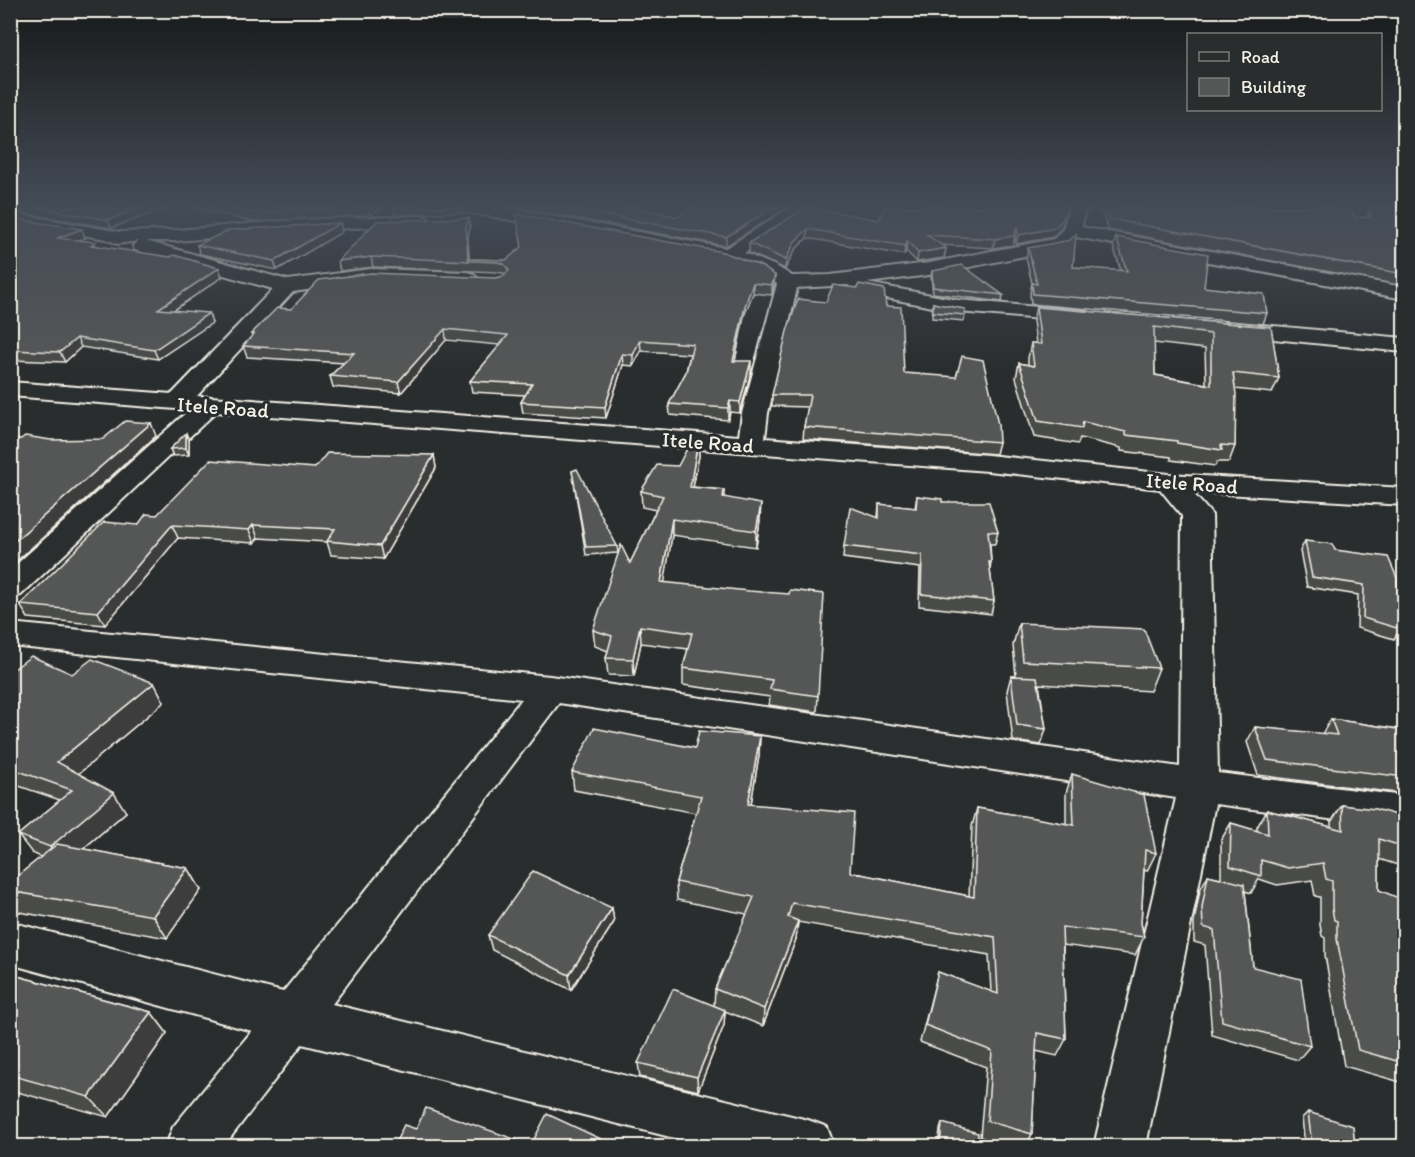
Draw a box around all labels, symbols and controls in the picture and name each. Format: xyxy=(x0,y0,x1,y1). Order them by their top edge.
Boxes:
legend xyxy=(1187,33,1382,111)
text: Road xyxy=(1241,46,1280,68)
text: Building xyxy=(1241,76,1307,98)
street label: Itele Road xyxy=(176,391,270,423)
street label: Itele Road xyxy=(661,426,755,458)
street label: Itele Road xyxy=(1145,467,1239,499)

